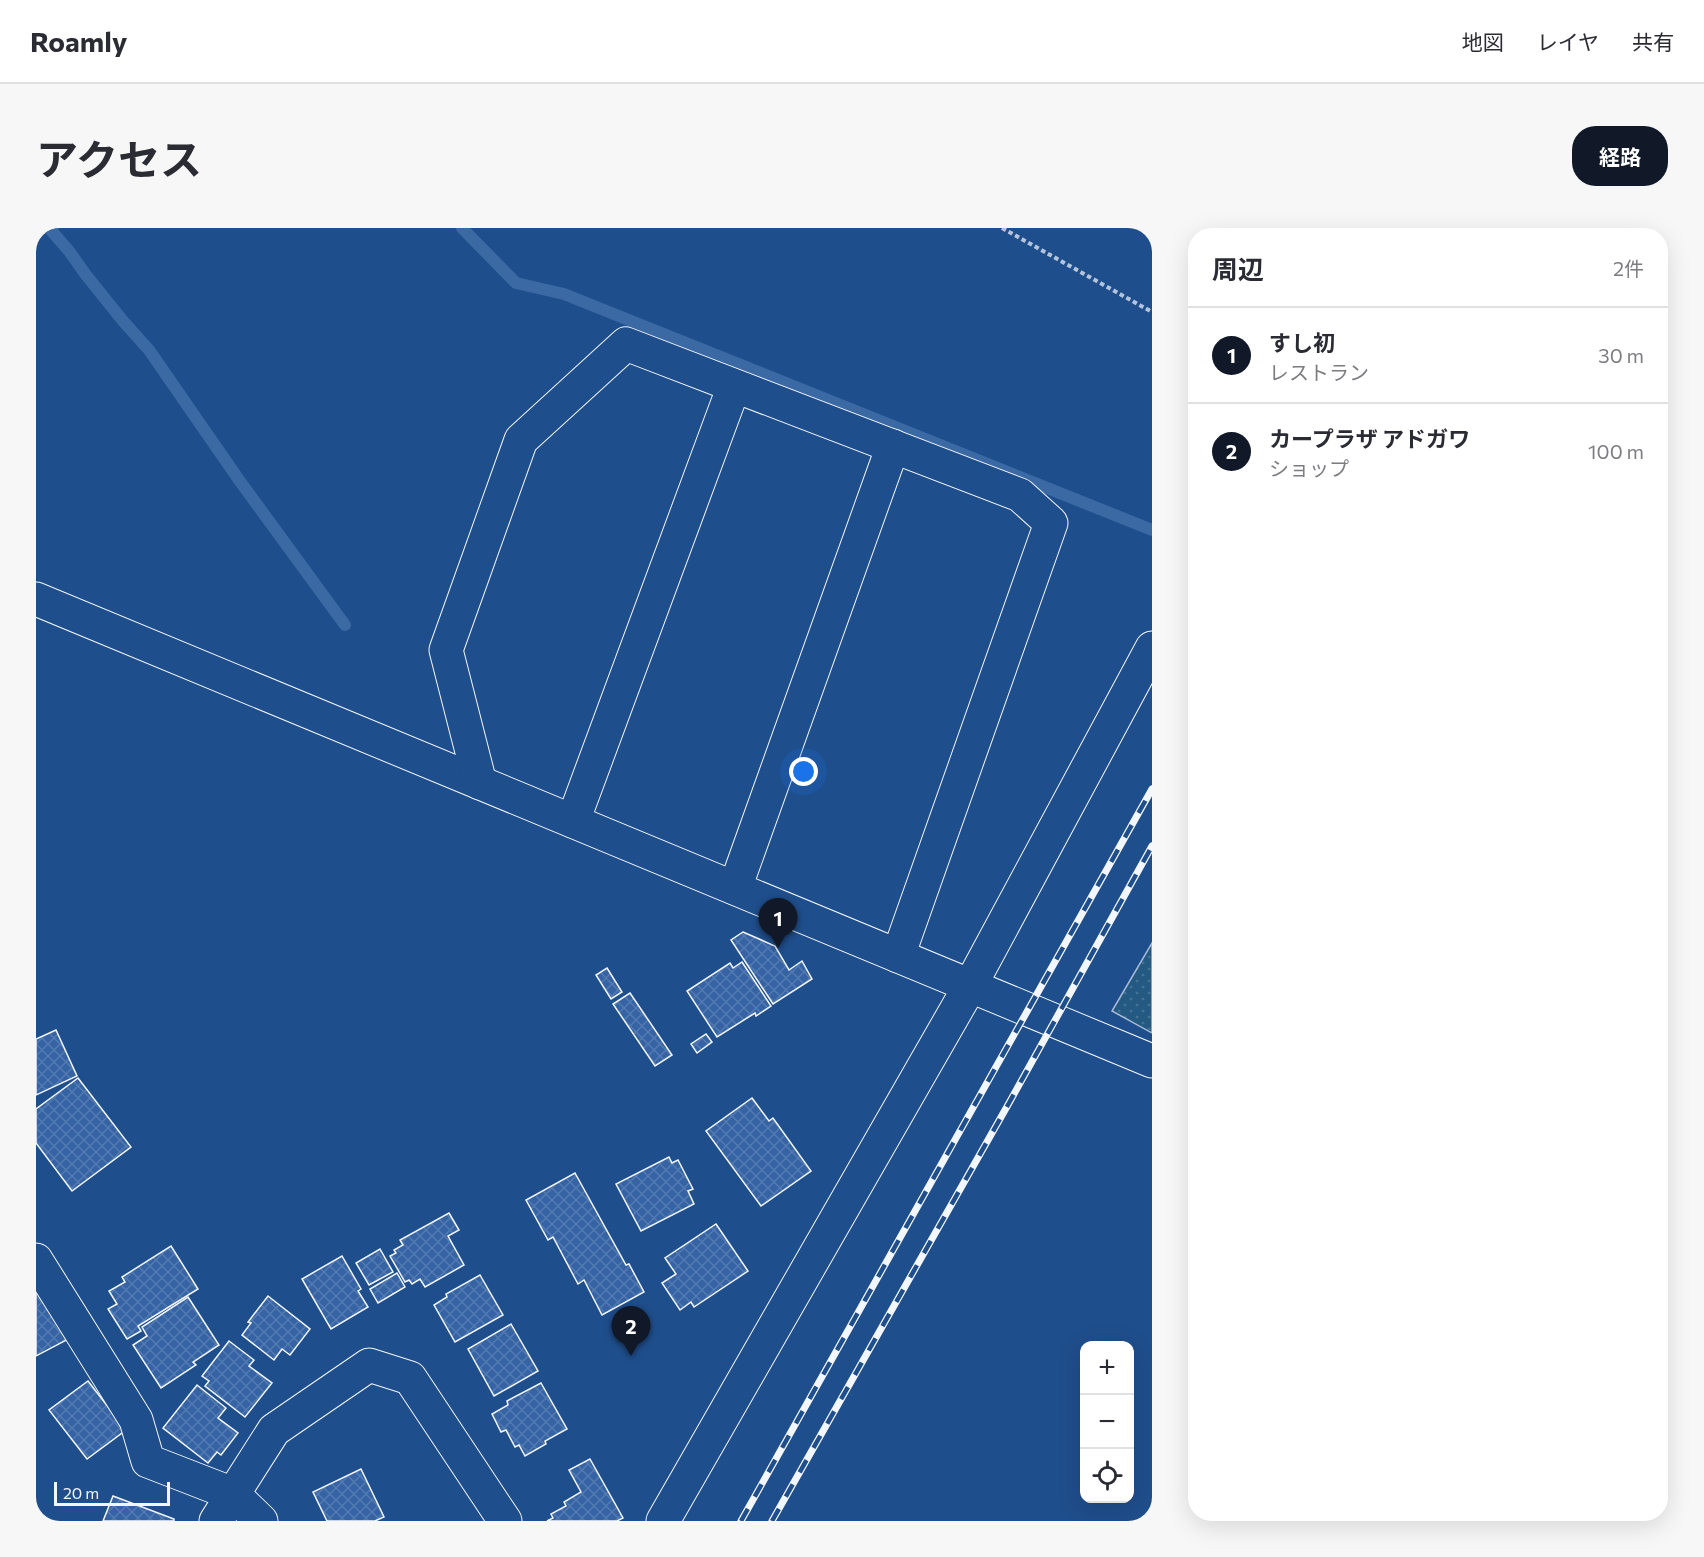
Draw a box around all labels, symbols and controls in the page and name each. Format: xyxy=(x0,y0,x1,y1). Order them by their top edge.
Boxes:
text: Roamly xyxy=(30,24,127,58)
text: 地図 xyxy=(1462,29,1504,54)
text: レイヤ xyxy=(1537,29,1599,54)
text: 共有 xyxy=(1632,29,1674,54)
button: 経路 xyxy=(1572,126,1668,186)
text: アクセス xyxy=(36,132,202,184)
text: 周辺 xyxy=(1212,253,1264,284)
text: 2件 xyxy=(1613,256,1644,280)
text: すし初 xyxy=(1269,329,1335,356)
text: 1 xyxy=(1227,343,1236,367)
text: 30 m xyxy=(1598,343,1644,367)
text: レストラン xyxy=(1269,360,1369,384)
text: カープラザ アドガワ xyxy=(1269,425,1470,452)
text: 2 xyxy=(1226,439,1237,463)
text: 100 m xyxy=(1588,439,1644,463)
text: ショップ xyxy=(1269,456,1349,480)
your location xyxy=(789,757,818,786)
pin: 1 xyxy=(758,898,798,948)
pin: 2 xyxy=(612,1306,650,1356)
map controls xyxy=(1080,1341,1134,1503)
button: + xyxy=(1080,1341,1134,1395)
button: − xyxy=(1080,1395,1134,1449)
button: locate xyxy=(1080,1449,1134,1503)
scale bar xyxy=(54,1479,170,1506)
text: 20 m xyxy=(63,1483,99,1502)

